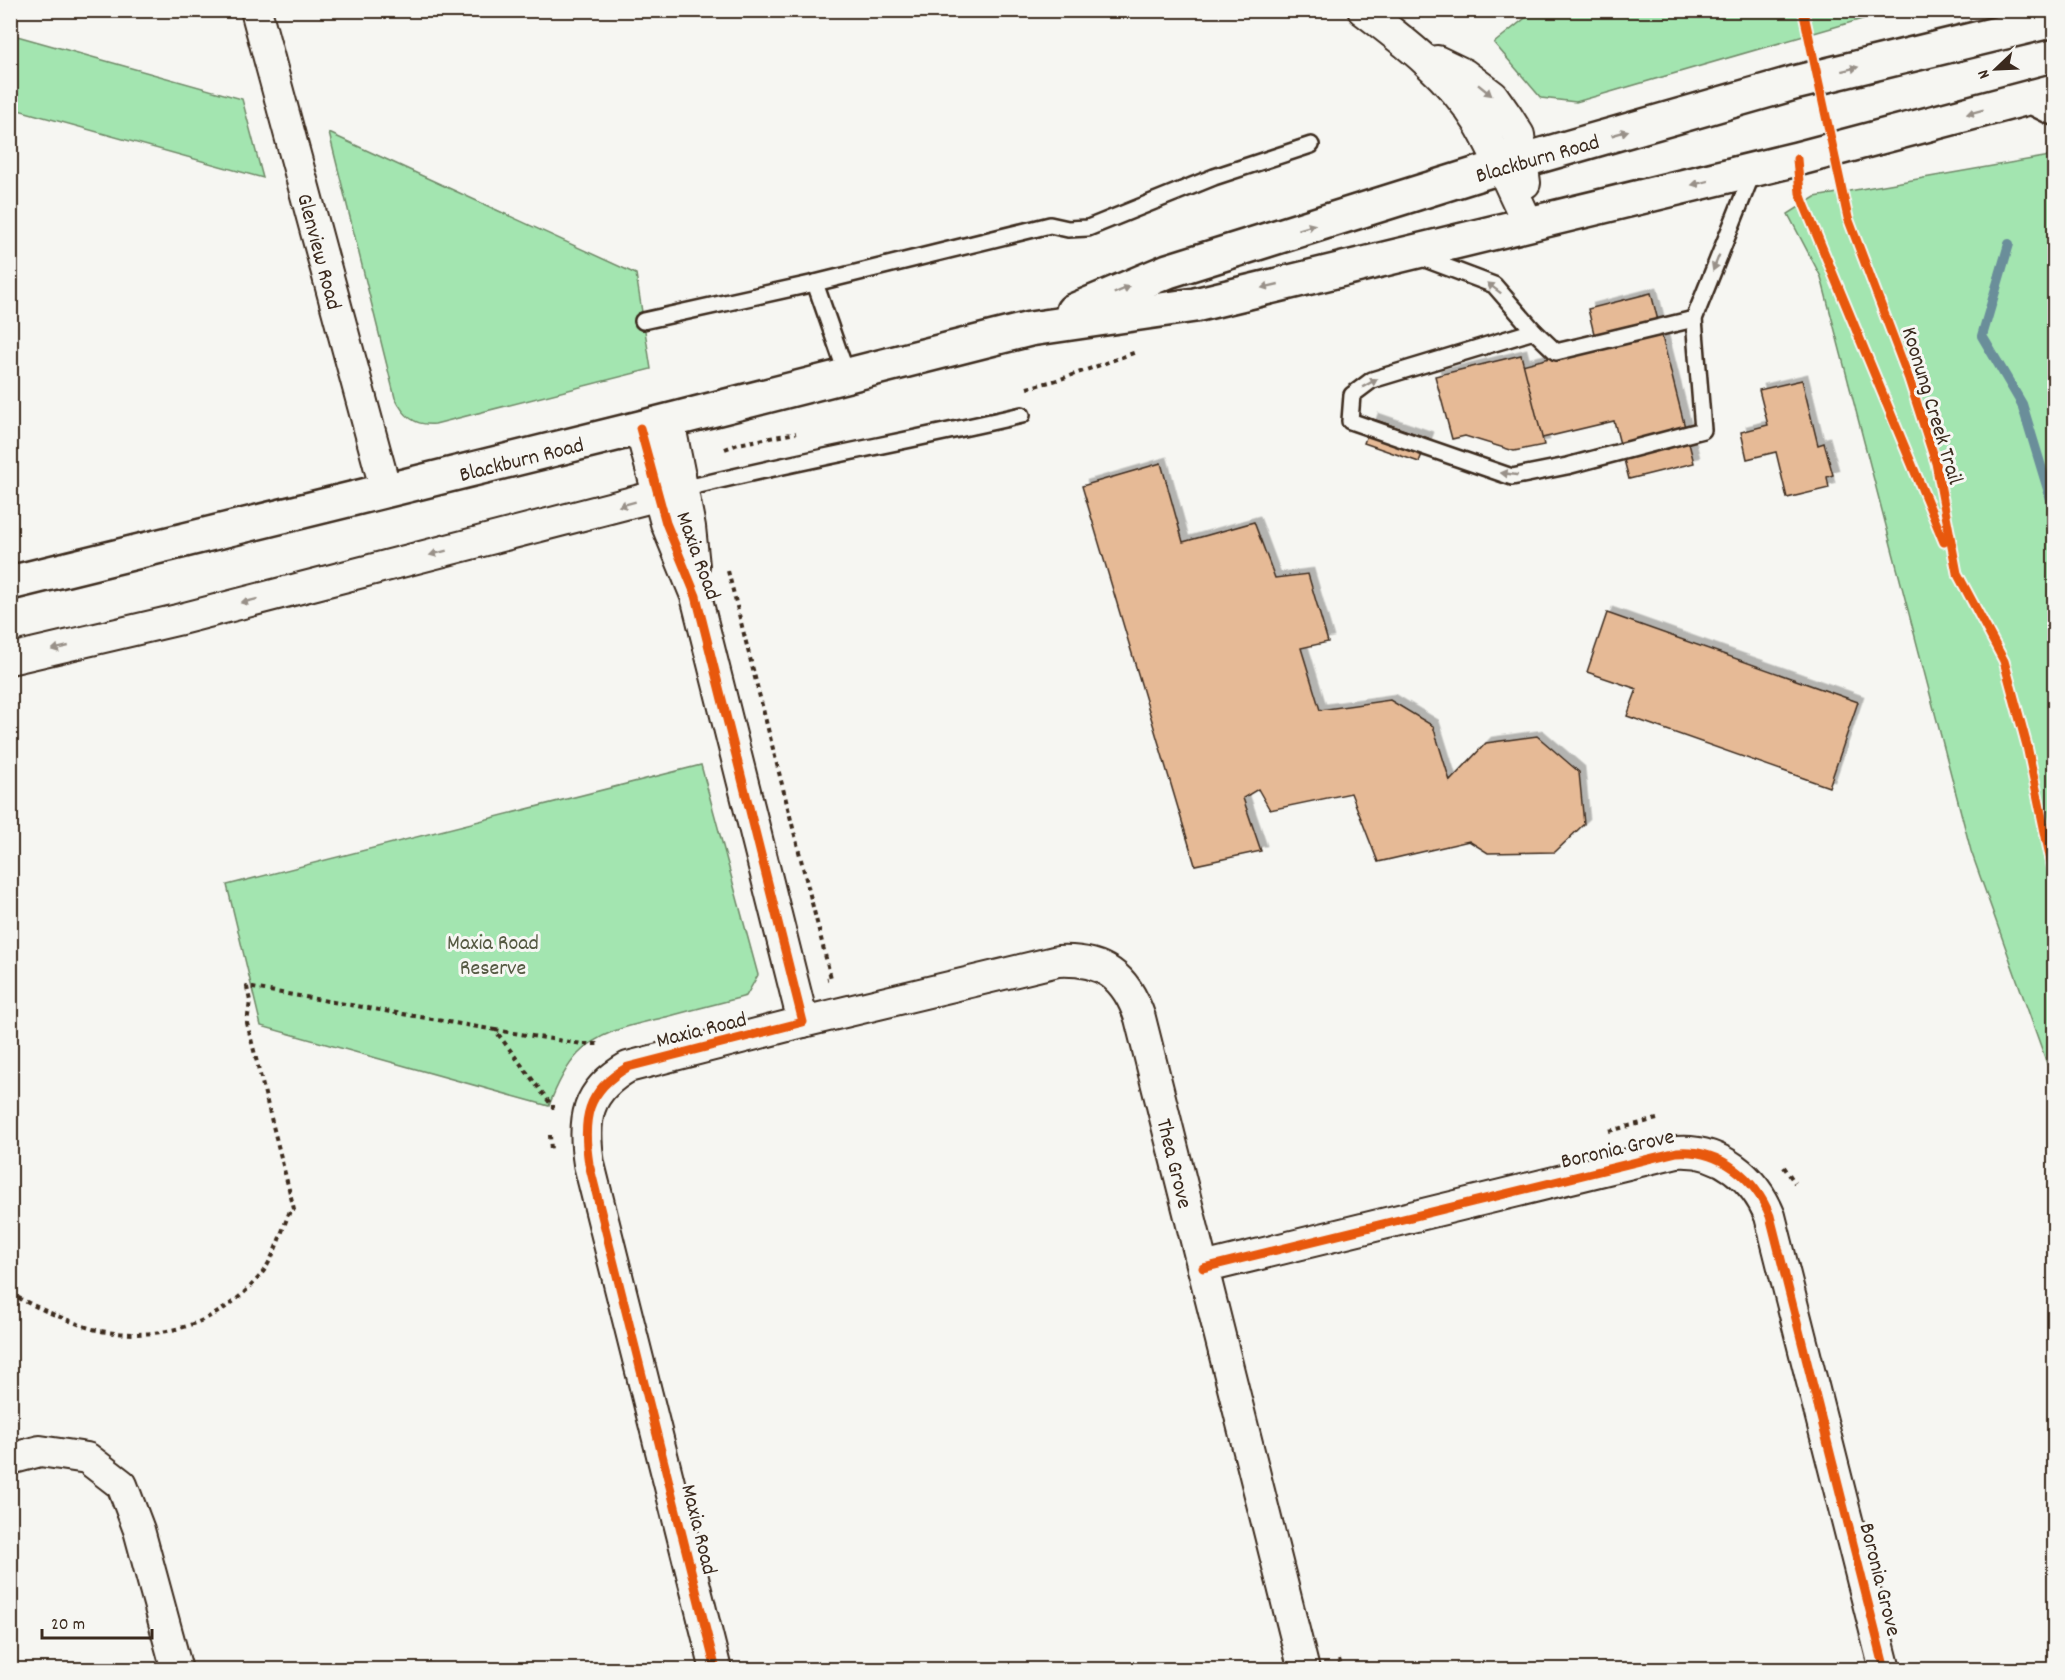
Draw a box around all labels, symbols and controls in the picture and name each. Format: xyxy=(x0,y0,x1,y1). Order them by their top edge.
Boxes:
north arrow xyxy=(1966,39,2026,99)
one-way arrow xyxy=(1841,64,1860,74)
text: N xyxy=(1972,66,1997,82)
one-way arrow xyxy=(1477,84,1492,96)
one-way arrow xyxy=(1966,108,1984,117)
street label: Blackburn Road xyxy=(1472,128,1603,193)
one-way arrow xyxy=(1611,128,1629,137)
one-way arrow xyxy=(1691,178,1709,188)
street label: Glenview Road xyxy=(287,190,348,314)
one-way arrow xyxy=(1298,222,1316,232)
one-way arrow xyxy=(1711,254,1721,272)
one-way arrow xyxy=(1261,282,1279,292)
one-way arrow xyxy=(1486,282,1502,294)
one-way arrow xyxy=(1114,285,1132,295)
street label: Koonung Creek Trail xyxy=(1892,323,1969,489)
one-way arrow xyxy=(1362,378,1379,388)
street label: Blackburn Road xyxy=(456,431,587,492)
one-way arrow xyxy=(1499,469,1518,479)
one-way arrow xyxy=(618,500,636,509)
street label: Maxia Road xyxy=(666,508,727,605)
one-way arrow xyxy=(429,548,447,558)
one-way arrow xyxy=(240,597,258,607)
one-way arrow xyxy=(50,643,69,653)
park label: Maxia Road Reserve xyxy=(447,929,539,985)
street label: Maxia Road xyxy=(654,1005,750,1058)
street label: Thea Grove xyxy=(1146,1116,1199,1212)
street label: Boronia Grove xyxy=(1558,1122,1678,1179)
street label: Maxia Road xyxy=(671,1482,724,1578)
street label: Boronia Grove xyxy=(1850,1520,1908,1640)
scale bar xyxy=(42,1602,152,1640)
text: 20 m xyxy=(51,1613,85,1638)

